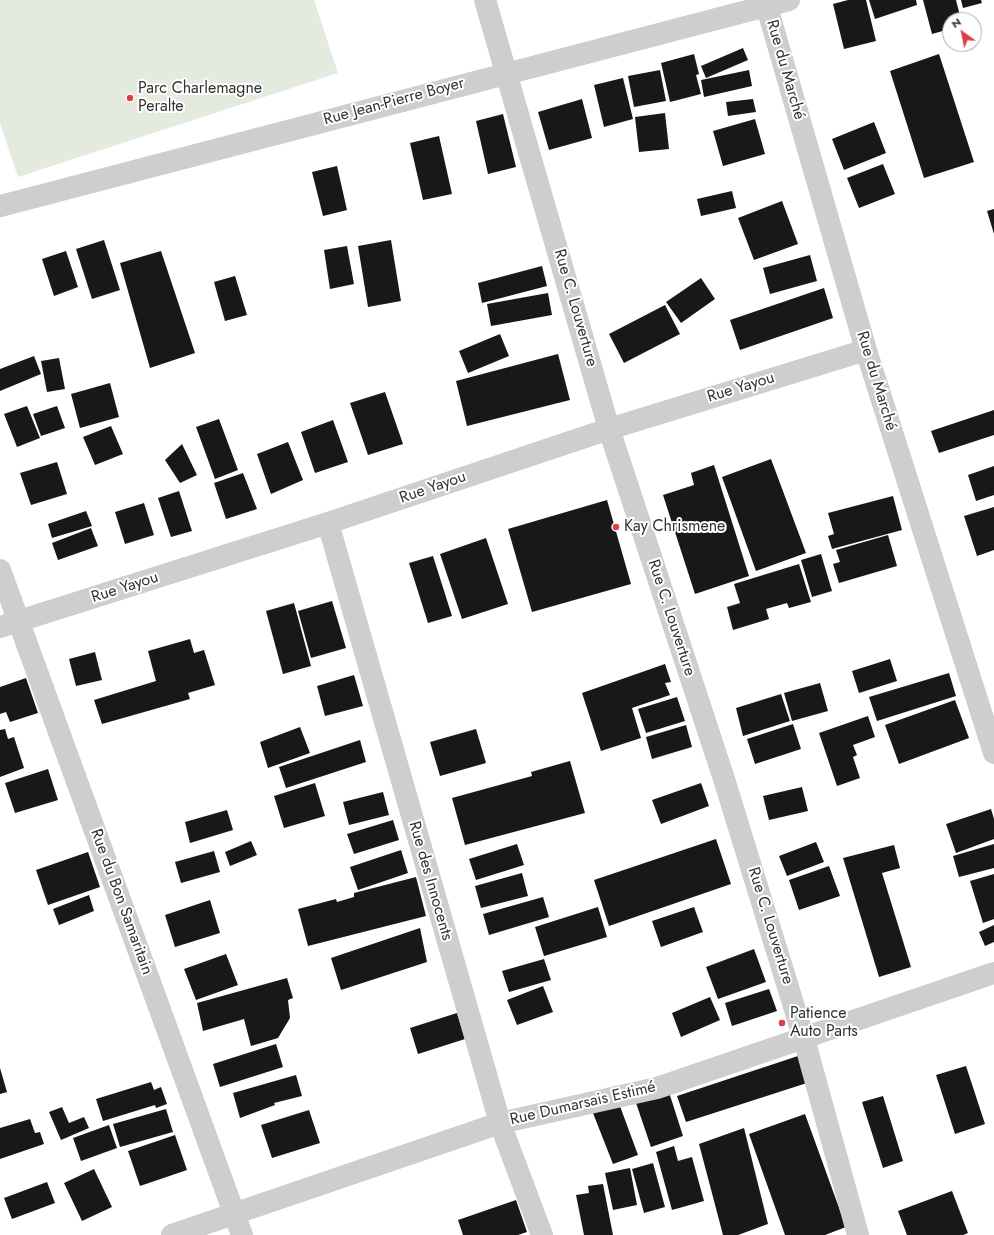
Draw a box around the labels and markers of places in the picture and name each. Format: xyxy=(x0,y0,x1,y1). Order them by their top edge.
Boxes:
place label: Parc Charlemagne Peralte xyxy=(138,79,262,117)
marker: Parc Charlemagne Peralte xyxy=(125,93,135,103)
place label: Kay Chrismene xyxy=(624,517,725,537)
marker: Kay Chrismene xyxy=(611,522,621,532)
place label: Patience Auto Parts xyxy=(790,1004,858,1042)
marker: Patience Auto Parts xyxy=(777,1018,787,1028)

